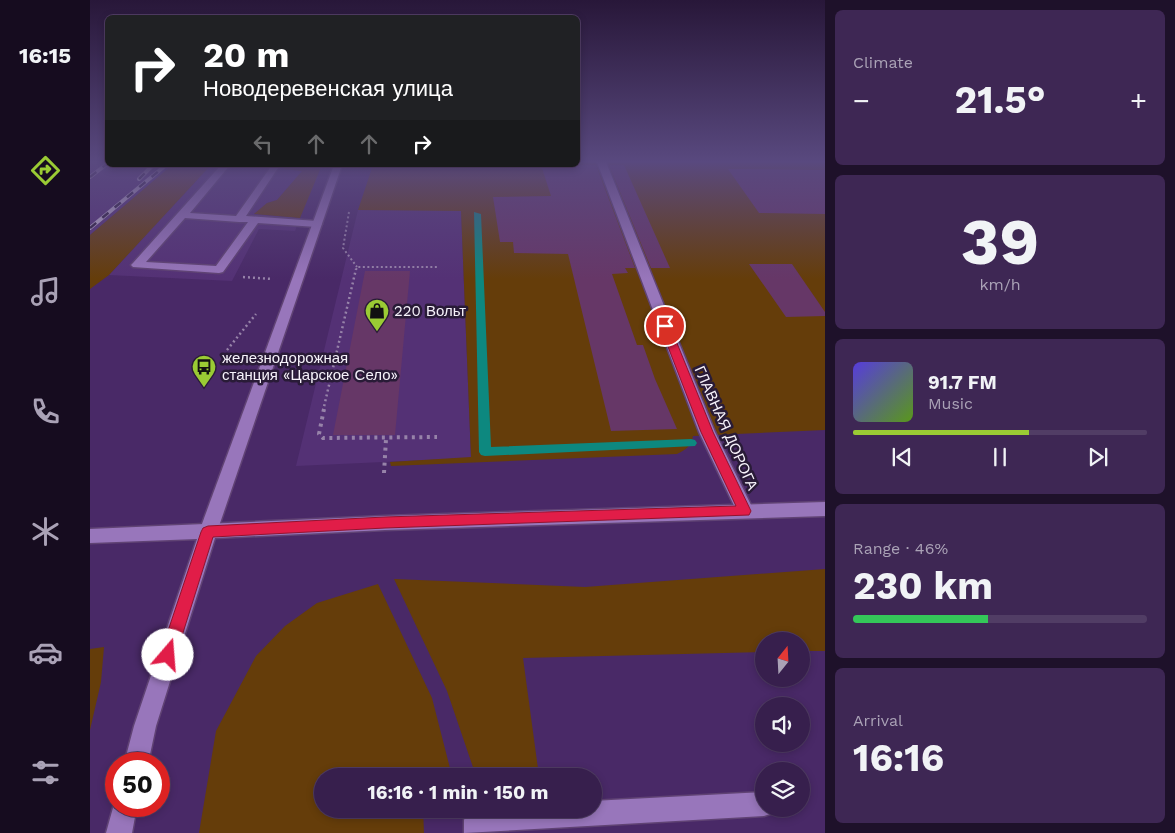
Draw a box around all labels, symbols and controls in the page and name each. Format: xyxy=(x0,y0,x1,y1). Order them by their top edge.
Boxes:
text: 20 m xyxy=(203,34,289,76)
icon: right xyxy=(120,35,185,100)
text: 16:15 xyxy=(19,43,71,68)
text: Climate xyxy=(853,53,913,72)
text: Новодеревенская улица xyxy=(203,76,453,101)
text: 21.5° xyxy=(954,78,1046,122)
text: − xyxy=(853,84,870,117)
text: + xyxy=(1130,84,1147,117)
icon: left xyxy=(249,130,277,158)
icon: ahead xyxy=(302,130,330,158)
icon: ahead xyxy=(355,130,383,158)
icon: right xyxy=(408,130,436,158)
icon: directions xyxy=(28,153,63,188)
text: 39 xyxy=(961,204,1039,280)
icon: music xyxy=(28,274,63,309)
text: km/h xyxy=(979,275,1021,294)
shop icon: 220 Вольт xyxy=(364,298,390,332)
place label: 220 Вольт xyxy=(394,302,466,320)
pin xyxy=(644,305,686,347)
icon: arrive xyxy=(651,312,679,340)
place label: железнодорожная станция «Царское Село» xyxy=(222,349,398,384)
bus stop icon: железнодорожная станция «Царское Село» xyxy=(191,354,217,388)
street label: ГЛАВНАЯ ДОРОГА xyxy=(690,363,762,493)
text: 91.7 FM xyxy=(928,371,997,394)
icon: phone xyxy=(28,394,63,429)
text: Music xyxy=(928,394,973,413)
icon: previous xyxy=(888,443,916,471)
icon: pause xyxy=(986,443,1014,471)
icon: next xyxy=(1084,443,1112,471)
icon: climate xyxy=(28,514,63,549)
text: Range · 46% xyxy=(853,539,948,558)
text: 230 km xyxy=(853,564,993,608)
position arrow xyxy=(141,628,193,680)
north arrow xyxy=(755,632,810,688)
map controls xyxy=(755,632,810,817)
icon: car xyxy=(28,635,63,670)
button: sound xyxy=(755,697,810,752)
text: Arrival xyxy=(853,711,903,730)
text: 16:16 xyxy=(853,736,944,780)
speed limit sign: 50 xyxy=(105,752,170,817)
icon: filters xyxy=(28,755,63,790)
button: layers xyxy=(755,762,810,817)
text: 16:16 · 1 min · 150 m xyxy=(368,781,549,804)

